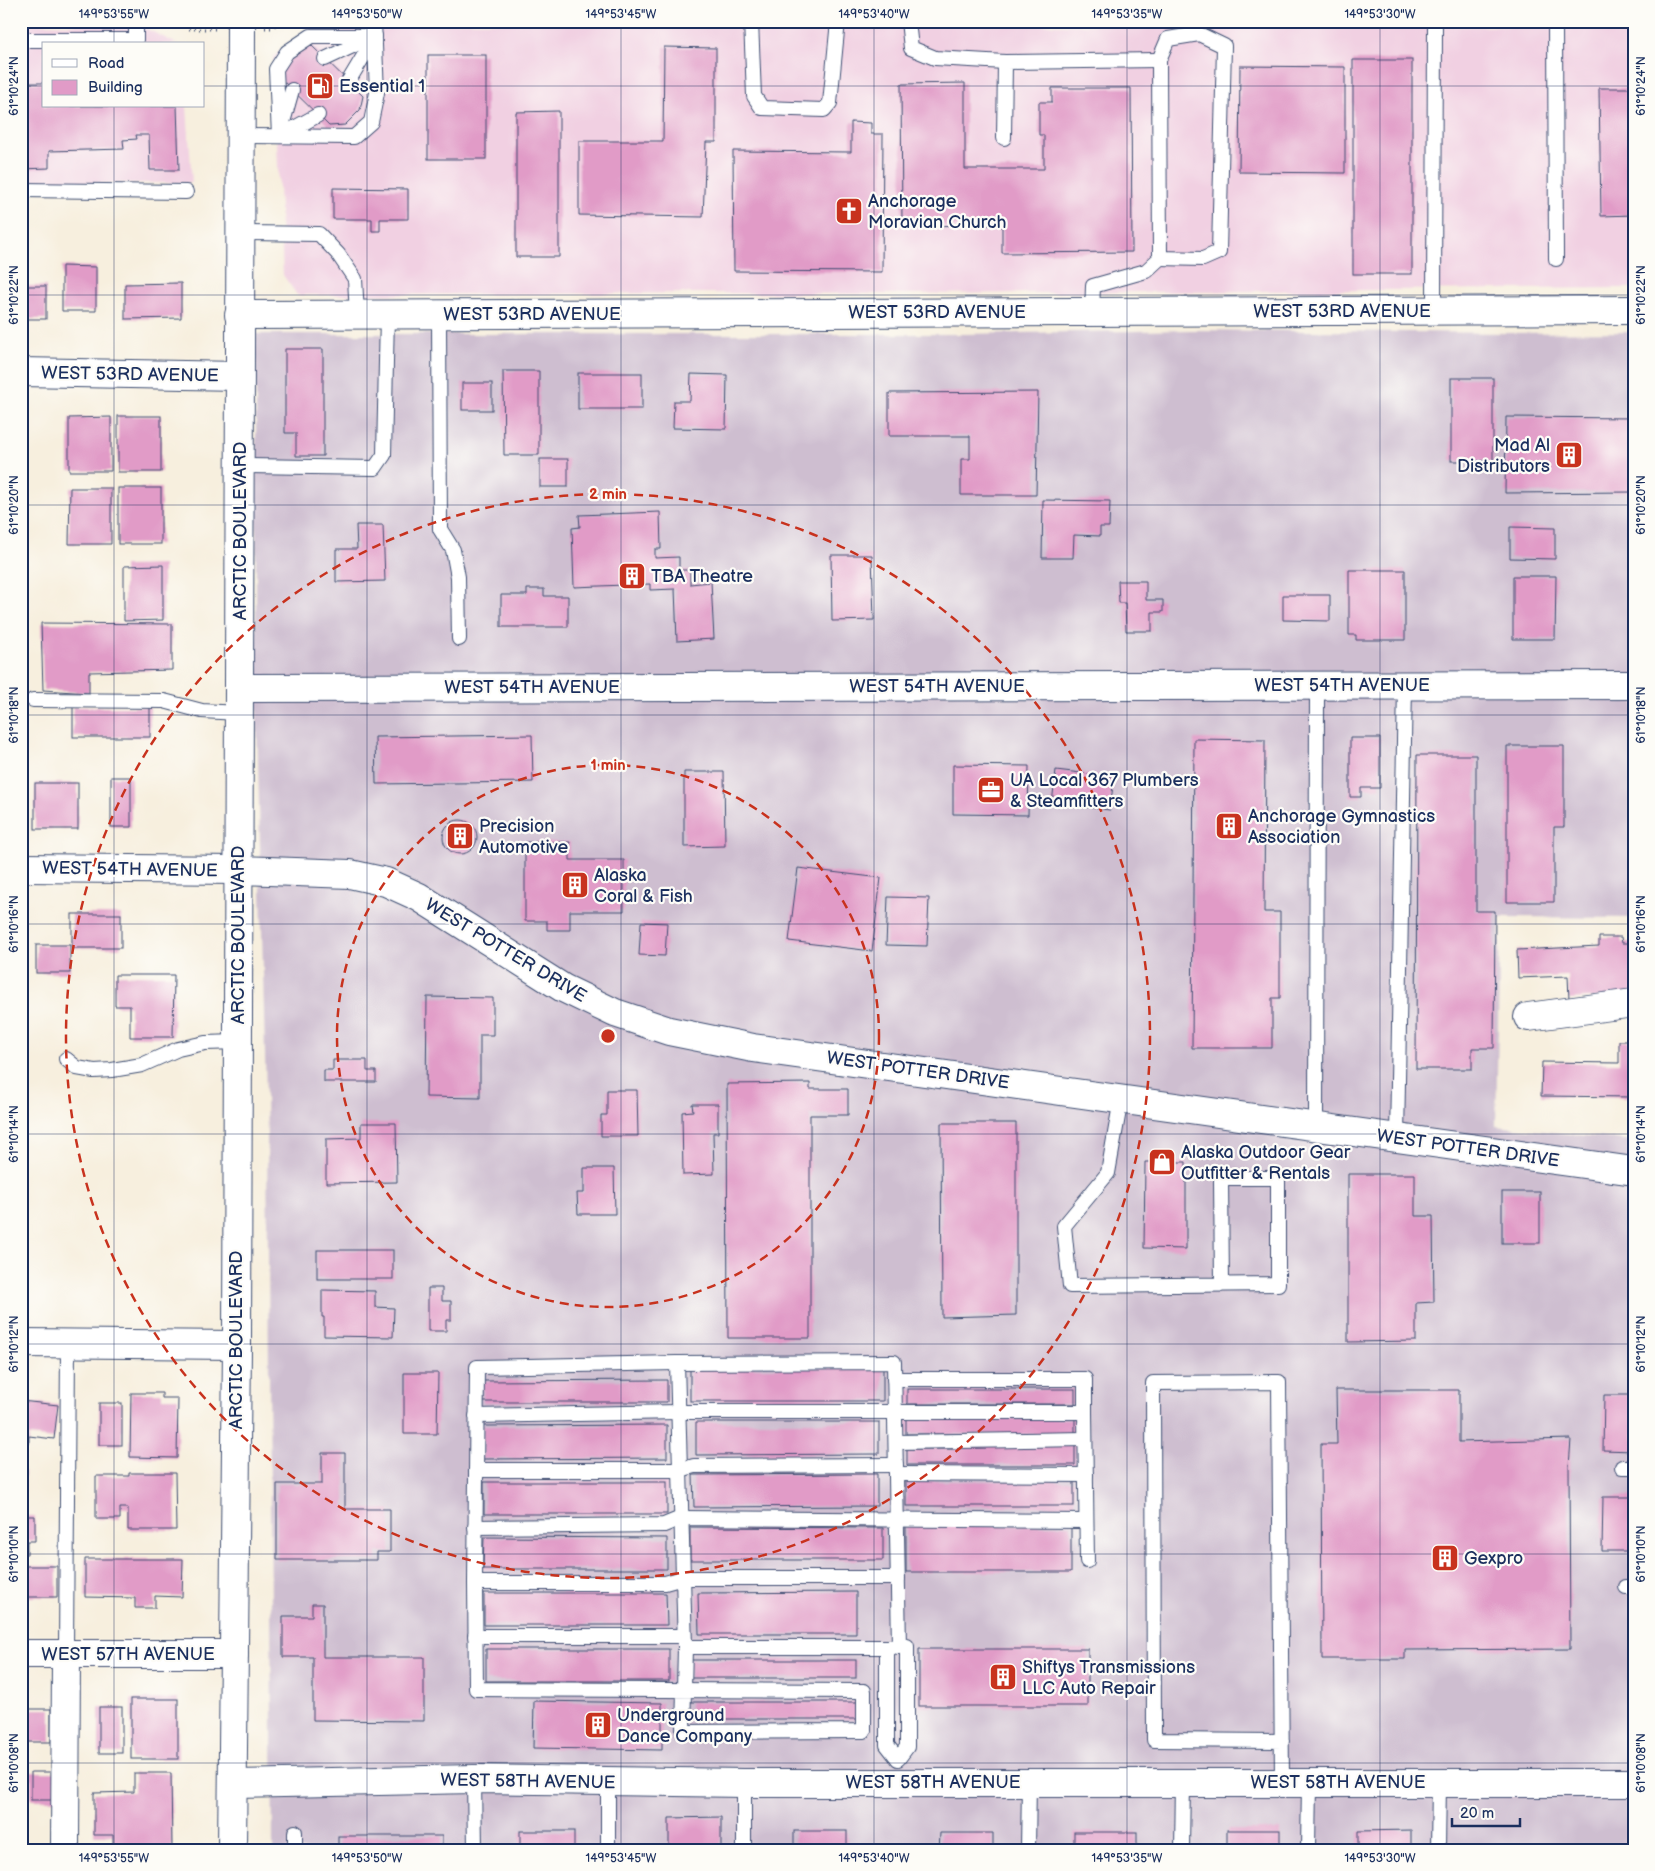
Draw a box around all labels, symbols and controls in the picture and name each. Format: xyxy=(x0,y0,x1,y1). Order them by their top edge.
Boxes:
text: 149°53'55"W xyxy=(79,7,149,22)
text: 149°53'50"W xyxy=(332,7,402,22)
text: 149°53'45"W xyxy=(586,7,657,22)
text: 149°53'40"W xyxy=(838,7,910,22)
text: 149°53'35"W xyxy=(1091,7,1163,22)
text: 149°53'30"W xyxy=(1344,7,1416,22)
legend xyxy=(42,42,205,108)
text: Road xyxy=(88,54,124,73)
text: 61°10'24"N xyxy=(7,56,22,116)
text: 61°10'24"N xyxy=(1634,56,1649,116)
fuel station icon: Essential 1 xyxy=(305,71,335,101)
place label: Essential 1 xyxy=(339,76,425,97)
text: Building xyxy=(88,78,143,97)
place label: Anchorage Moravian Church xyxy=(868,191,1007,233)
church icon: Anchorage Moravian Church xyxy=(834,196,864,226)
text: 61°10'22"N xyxy=(7,265,22,325)
text: 61°10'22"N xyxy=(1634,265,1649,325)
street label: WEST 53RD AVENUE xyxy=(1253,301,1431,322)
street label: WEST 53RD AVENUE xyxy=(848,302,1026,323)
street label: WEST 53RD AVENUE xyxy=(443,304,621,325)
street label: WEST 53RD AVENUE xyxy=(41,362,219,387)
place label: Mad Al Distributors xyxy=(1457,435,1550,477)
building icon: Mad Al Distributors xyxy=(1554,440,1584,470)
street label: ARCTIC BOULEVARD xyxy=(230,442,251,620)
text: 61°10'20"N xyxy=(7,475,22,535)
text: 61°10'20"N xyxy=(1634,475,1649,535)
text: 2 min xyxy=(589,485,627,504)
building icon: TBA Theatre xyxy=(617,561,647,591)
place label: TBA Theatre xyxy=(651,566,753,587)
street label: WEST 54TH AVENUE xyxy=(1254,675,1430,696)
street label: WEST 54TH AVENUE xyxy=(849,676,1025,697)
street label: WEST 54TH AVENUE xyxy=(444,677,620,698)
text: 61°10'18"N xyxy=(7,686,22,744)
text: 61°10'18"N xyxy=(1634,686,1649,744)
text: 1 min xyxy=(590,756,626,775)
place label: UA Local 367 Plumbers & Steamfitters xyxy=(1010,770,1199,812)
office icon: UA Local 367 Plumbers & Steamfitters xyxy=(976,775,1006,805)
place label: Anchorage Gymnastics Association xyxy=(1248,806,1435,848)
building icon: Anchorage Gymnastics Association xyxy=(1214,811,1244,841)
place label: Precision Automotive xyxy=(479,816,568,858)
building icon: Precision Automotive xyxy=(445,821,475,851)
street label: ARCTIC BOULEVARD xyxy=(228,846,249,1024)
street label: WEST 54TH AVENUE xyxy=(42,857,218,882)
place label: Alaska Coral & Fish xyxy=(594,865,693,907)
building icon: Alaska Coral & Fish xyxy=(560,870,590,900)
street label: WEST POTTER DRIVE xyxy=(421,894,590,1007)
text: 61°10'16"N xyxy=(7,895,22,953)
text: 61°10'16"N xyxy=(1634,895,1649,953)
centre of rings xyxy=(599,1027,617,1045)
street label: WEST POTTER DRIVE xyxy=(825,1047,1011,1094)
text: 61°10'14"N xyxy=(7,1105,22,1163)
text: 61°10'14"N xyxy=(1634,1105,1649,1163)
street label: WEST POTTER DRIVE xyxy=(1375,1125,1561,1172)
place label: Alaska Outdoor Gear Outfitter & Rentals xyxy=(1181,1142,1351,1184)
shop icon: Alaska Outdoor Gear Outfitter & Rentals xyxy=(1147,1147,1177,1177)
street label: ARCTIC BOULEVARD xyxy=(226,1251,247,1429)
text: 61°10'12"N xyxy=(7,1315,22,1373)
text: 61°10'12"N xyxy=(1634,1315,1649,1373)
text: 61°10'10"N xyxy=(7,1525,22,1583)
text: 61°10'10"N xyxy=(1634,1525,1649,1583)
building icon: Gexpro xyxy=(1430,1543,1460,1573)
place label: Gexpro xyxy=(1464,1548,1523,1569)
street label: WEST 57TH AVENUE xyxy=(41,1644,215,1665)
place label: Shiftys Transmissions LLC Auto Repair xyxy=(1022,1657,1195,1699)
building icon: Shiftys Transmissions LLC Auto Repair xyxy=(988,1662,1018,1692)
place label: Underground Dance Company xyxy=(617,1705,753,1747)
building icon: Underground Dance Company xyxy=(583,1710,613,1740)
text: 61°10'08"N xyxy=(7,1733,22,1793)
text: 61°10'08"N xyxy=(1634,1733,1649,1793)
street label: WEST 58TH AVENUE xyxy=(440,1769,616,1794)
street label: WEST 58TH AVENUE xyxy=(845,1772,1021,1793)
street label: WEST 58TH AVENUE xyxy=(1250,1772,1426,1793)
scale bar xyxy=(1452,1796,1520,1828)
text: 20 m xyxy=(1460,1804,1494,1823)
text: 149°53'55"W xyxy=(79,1851,149,1866)
text: 149°53'50"W xyxy=(332,1851,402,1866)
text: 149°53'45"W xyxy=(586,1851,657,1866)
text: 149°53'40"W xyxy=(838,1851,910,1866)
text: 149°53'35"W xyxy=(1091,1851,1163,1866)
text: 149°53'30"W xyxy=(1344,1851,1416,1866)

